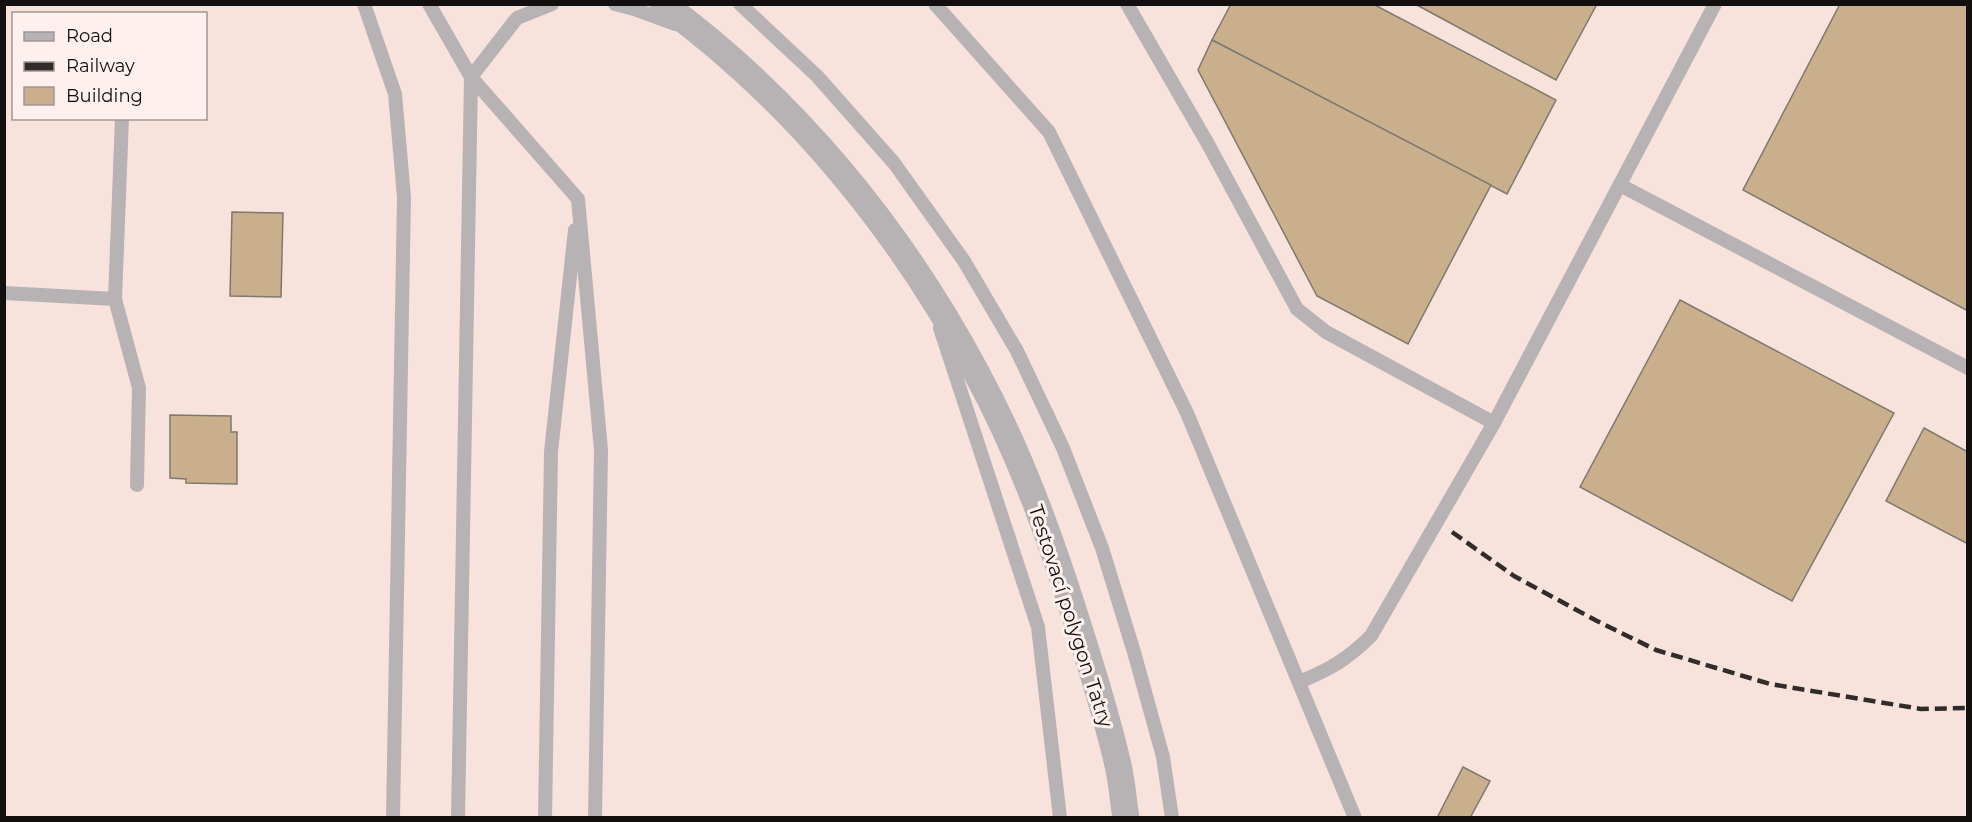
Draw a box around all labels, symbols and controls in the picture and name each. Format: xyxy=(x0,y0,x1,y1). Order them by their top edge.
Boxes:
legend xyxy=(12,12,207,120)
text: Road xyxy=(66,25,113,47)
text: Railway xyxy=(66,55,135,77)
text: Building xyxy=(66,85,143,107)
street label: Testovací polygon Tatry xyxy=(1024,502,1118,730)

